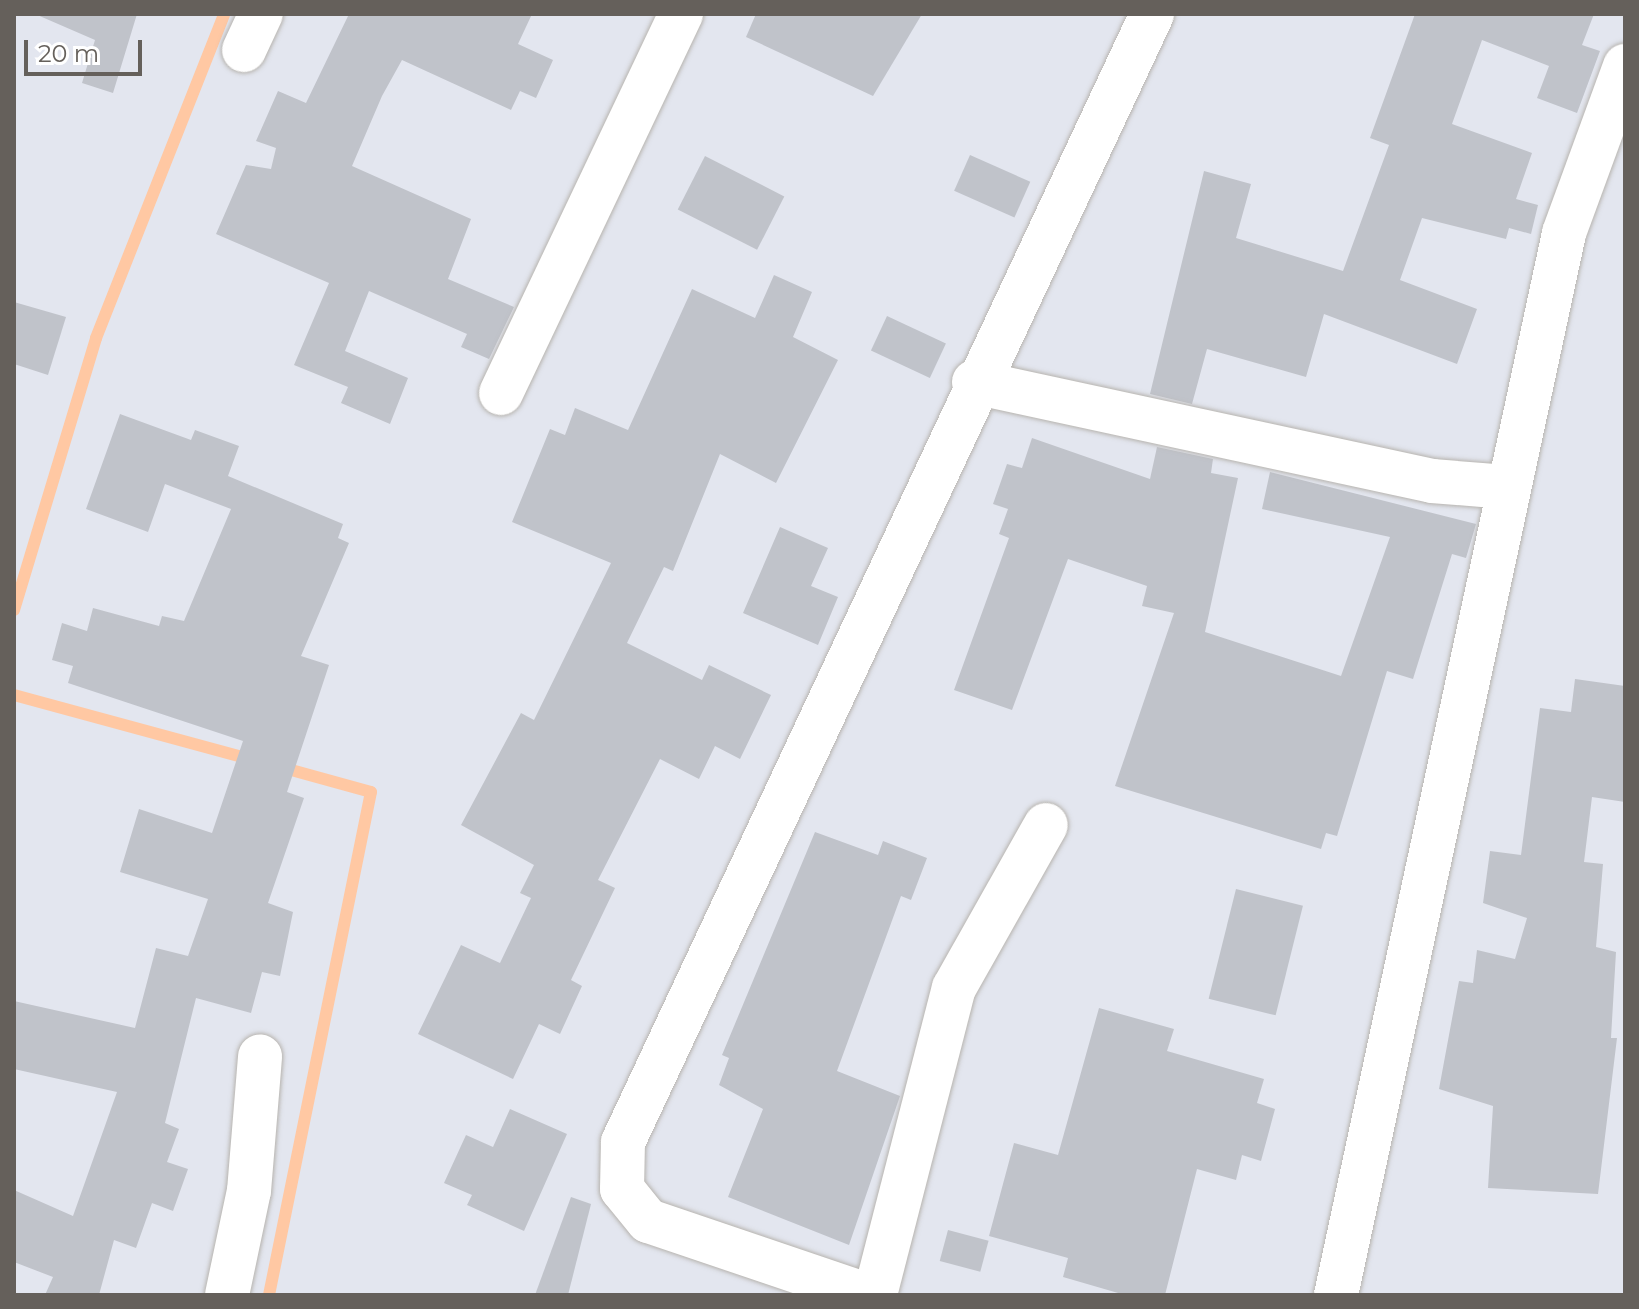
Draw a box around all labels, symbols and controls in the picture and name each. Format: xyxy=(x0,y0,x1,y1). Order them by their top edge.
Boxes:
scale bar xyxy=(28,24,146,74)
text: 20 m xyxy=(38,39,99,68)

